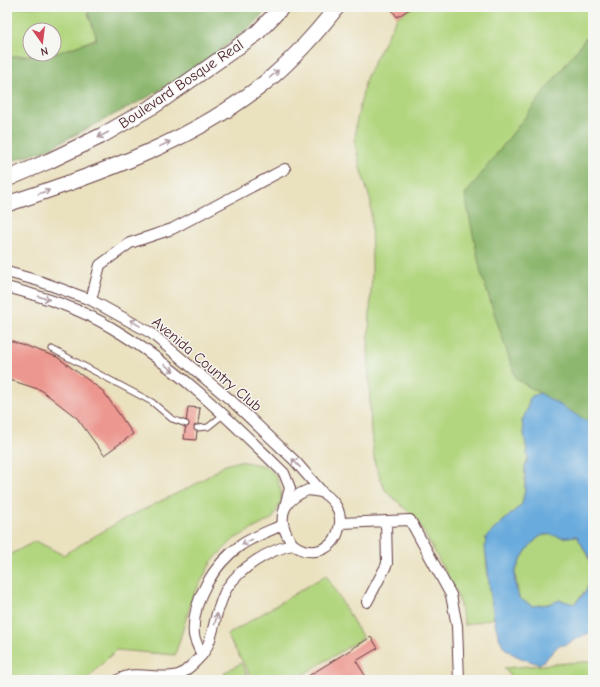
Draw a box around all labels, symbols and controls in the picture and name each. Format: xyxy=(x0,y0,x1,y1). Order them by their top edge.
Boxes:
north arrow xyxy=(22,22,62,62)
street label: Boulevard Bosque Real xyxy=(115,36,247,132)
text: N xyxy=(39,44,49,58)
one-way arrow xyxy=(269,69,279,79)
one-way arrow xyxy=(97,131,109,139)
one-way arrow xyxy=(159,140,171,147)
one-way arrow xyxy=(37,188,50,195)
one-way arrow xyxy=(38,295,51,302)
street label: Avenida Country Club xyxy=(148,313,266,415)
one-way arrow xyxy=(129,319,141,327)
one-way arrow xyxy=(164,364,175,372)
one-way arrow xyxy=(291,458,301,468)
one-way arrow xyxy=(241,539,253,546)
one-way arrow xyxy=(213,613,220,626)

